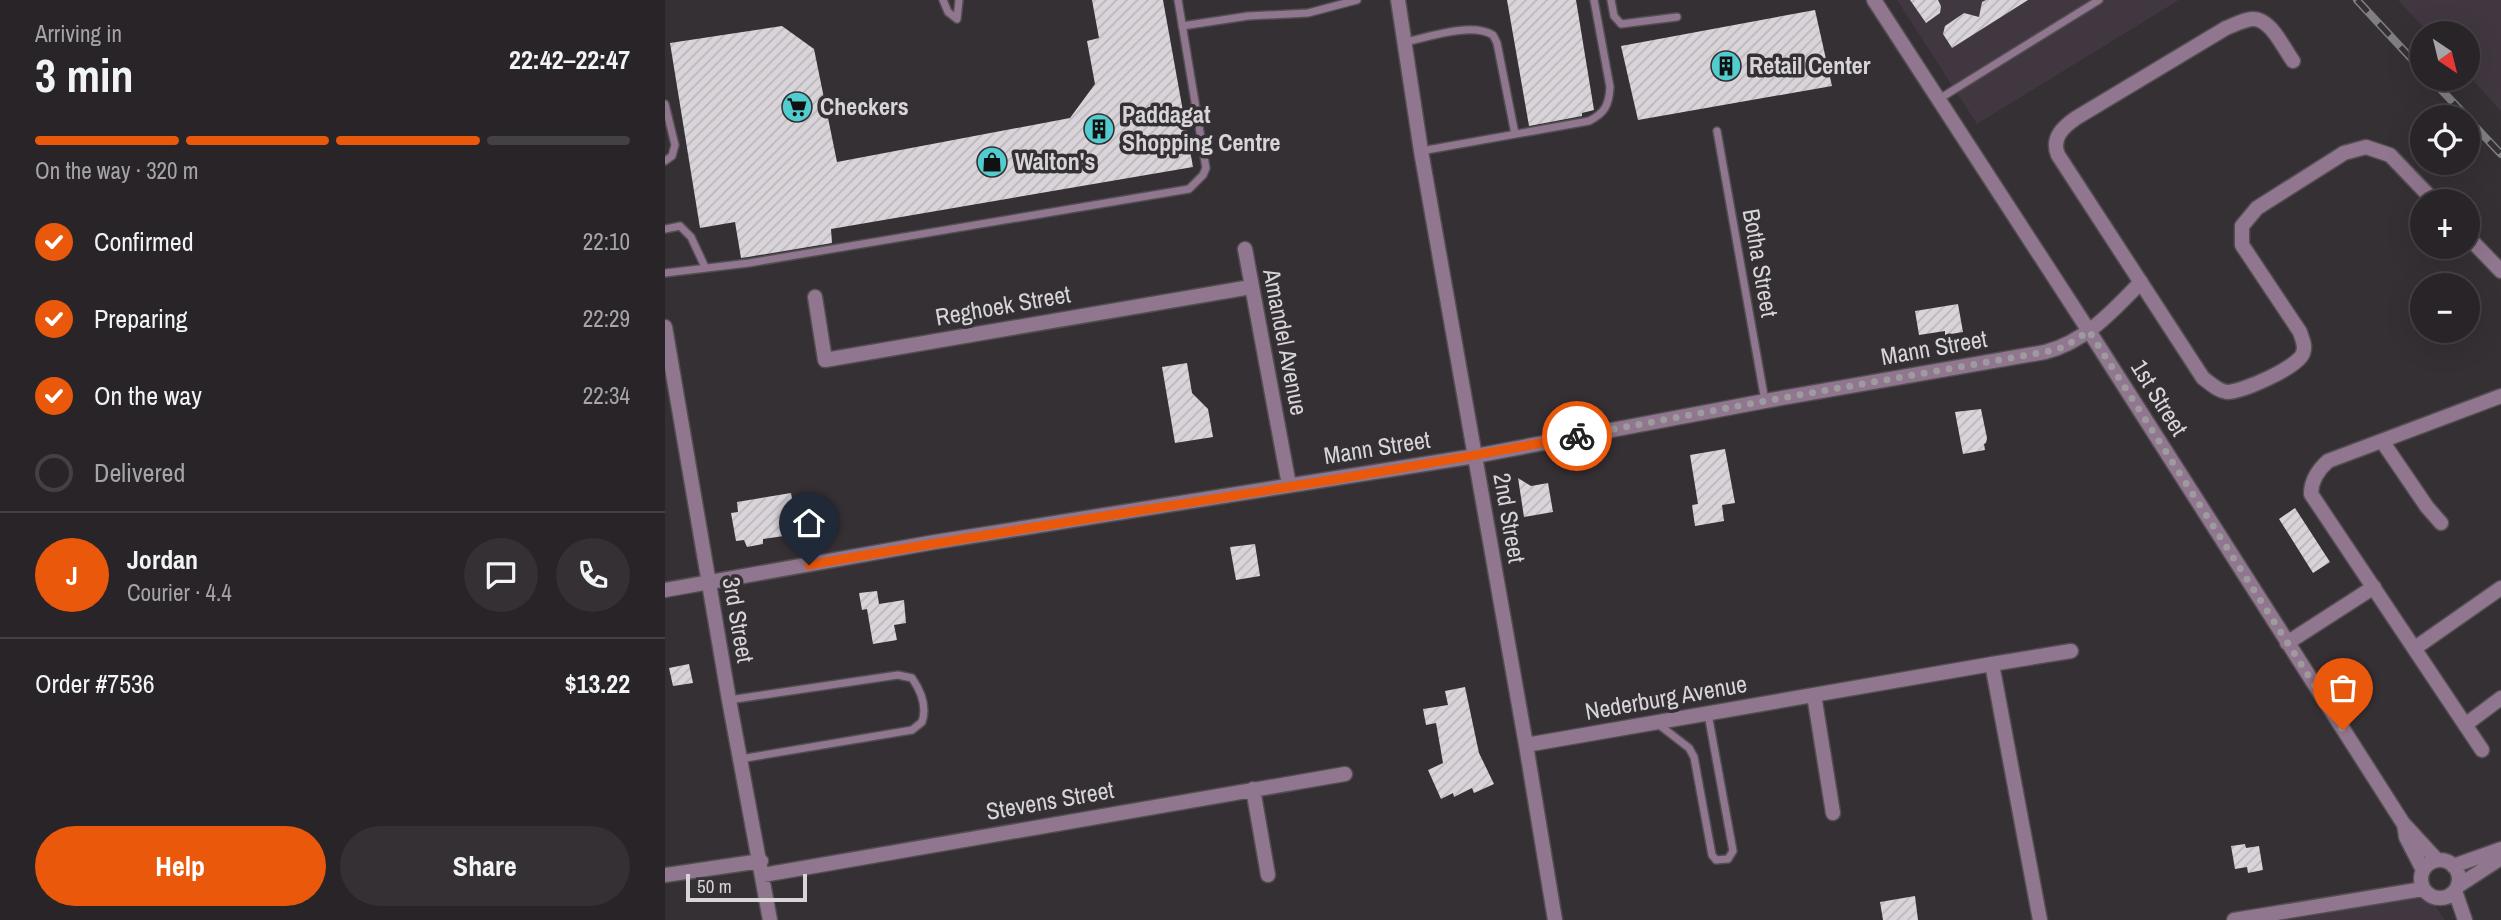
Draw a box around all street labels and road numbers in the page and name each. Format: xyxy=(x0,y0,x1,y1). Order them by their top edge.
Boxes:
street label: Botha Street xyxy=(1736,206,1786,320)
street label: Amandel Avenue xyxy=(1256,265,1316,418)
street label: Reghoek Street xyxy=(933,277,1073,333)
street label: Mann Street xyxy=(1878,322,1990,372)
street label: 1st Street xyxy=(2124,353,2196,442)
street label: Mann Street xyxy=(1321,423,1433,471)
street label: 2nd Street xyxy=(1486,470,1534,566)
street label: 3rd Street xyxy=(716,574,762,666)
street label: Nederburg Avenue xyxy=(1582,667,1749,727)
street label: Stevens Street xyxy=(983,773,1117,827)

